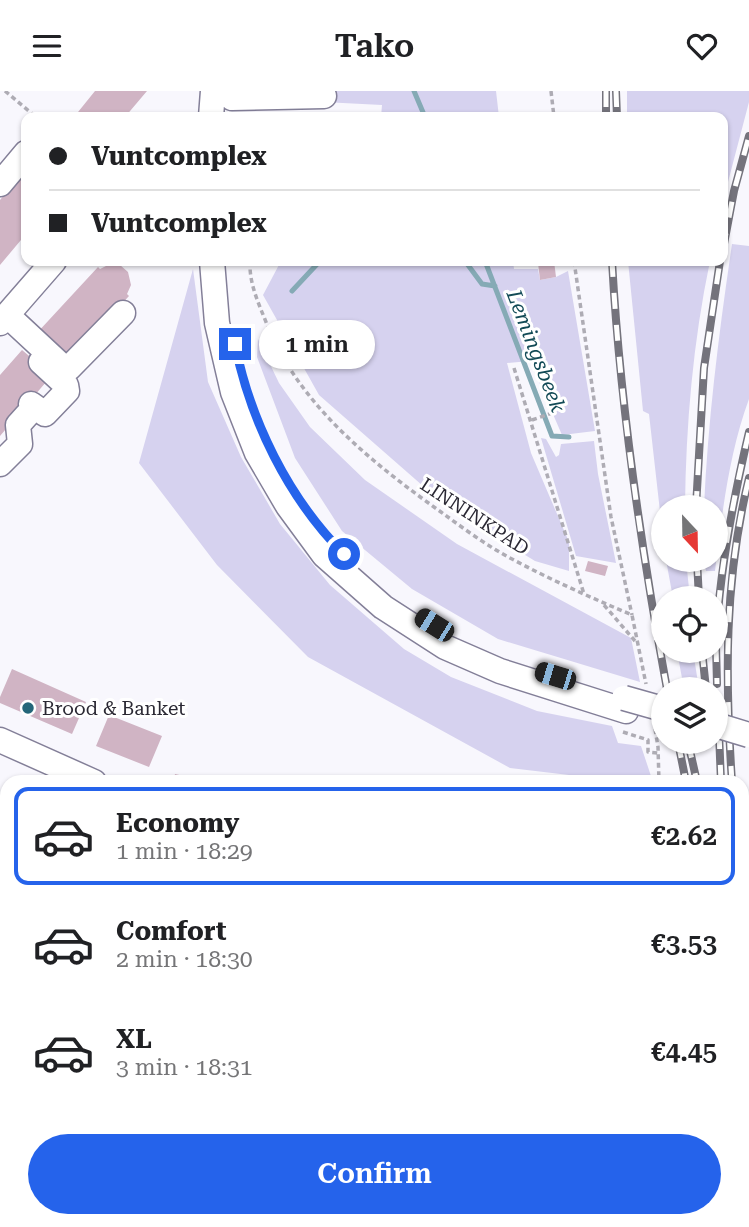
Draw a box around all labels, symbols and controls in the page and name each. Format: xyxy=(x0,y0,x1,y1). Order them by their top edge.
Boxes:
icon: menu xyxy=(28,27,66,65)
text: Tako xyxy=(335,27,414,65)
icon: heart xyxy=(683,27,721,65)
text: Vuntcomplex xyxy=(91,141,267,171)
text: Vuntcomplex xyxy=(91,208,267,238)
water label: Lemingsbeek xyxy=(501,285,571,416)
callout: 1 min xyxy=(260,320,375,369)
route end xyxy=(219,328,251,360)
text: 1 min xyxy=(285,331,349,358)
street label: LINNINKPAD xyxy=(416,473,533,560)
north arrow xyxy=(651,495,728,572)
map controls xyxy=(651,495,728,754)
route start xyxy=(328,538,360,570)
button: locate xyxy=(651,586,728,663)
car xyxy=(411,605,458,645)
car xyxy=(532,660,579,692)
button: layers xyxy=(651,677,728,754)
place label: Brood & Banket xyxy=(42,697,185,720)
marker: Brood & Banket xyxy=(20,700,36,716)
icon: car xyxy=(32,805,95,868)
text: Economy xyxy=(116,808,239,838)
text: €2.62 xyxy=(651,821,717,851)
text: 1 min · 18:29 xyxy=(116,838,253,865)
icon: car xyxy=(32,913,95,976)
text: Comfort xyxy=(116,916,226,946)
text: €3.53 xyxy=(651,929,717,959)
text: 2 min · 18:30 xyxy=(116,946,253,973)
icon: car xyxy=(32,1021,95,1084)
text: XL xyxy=(116,1024,152,1054)
text: €4.45 xyxy=(651,1037,717,1067)
text: 3 min · 18:31 xyxy=(116,1054,253,1081)
button: Confirm xyxy=(28,1134,721,1214)

